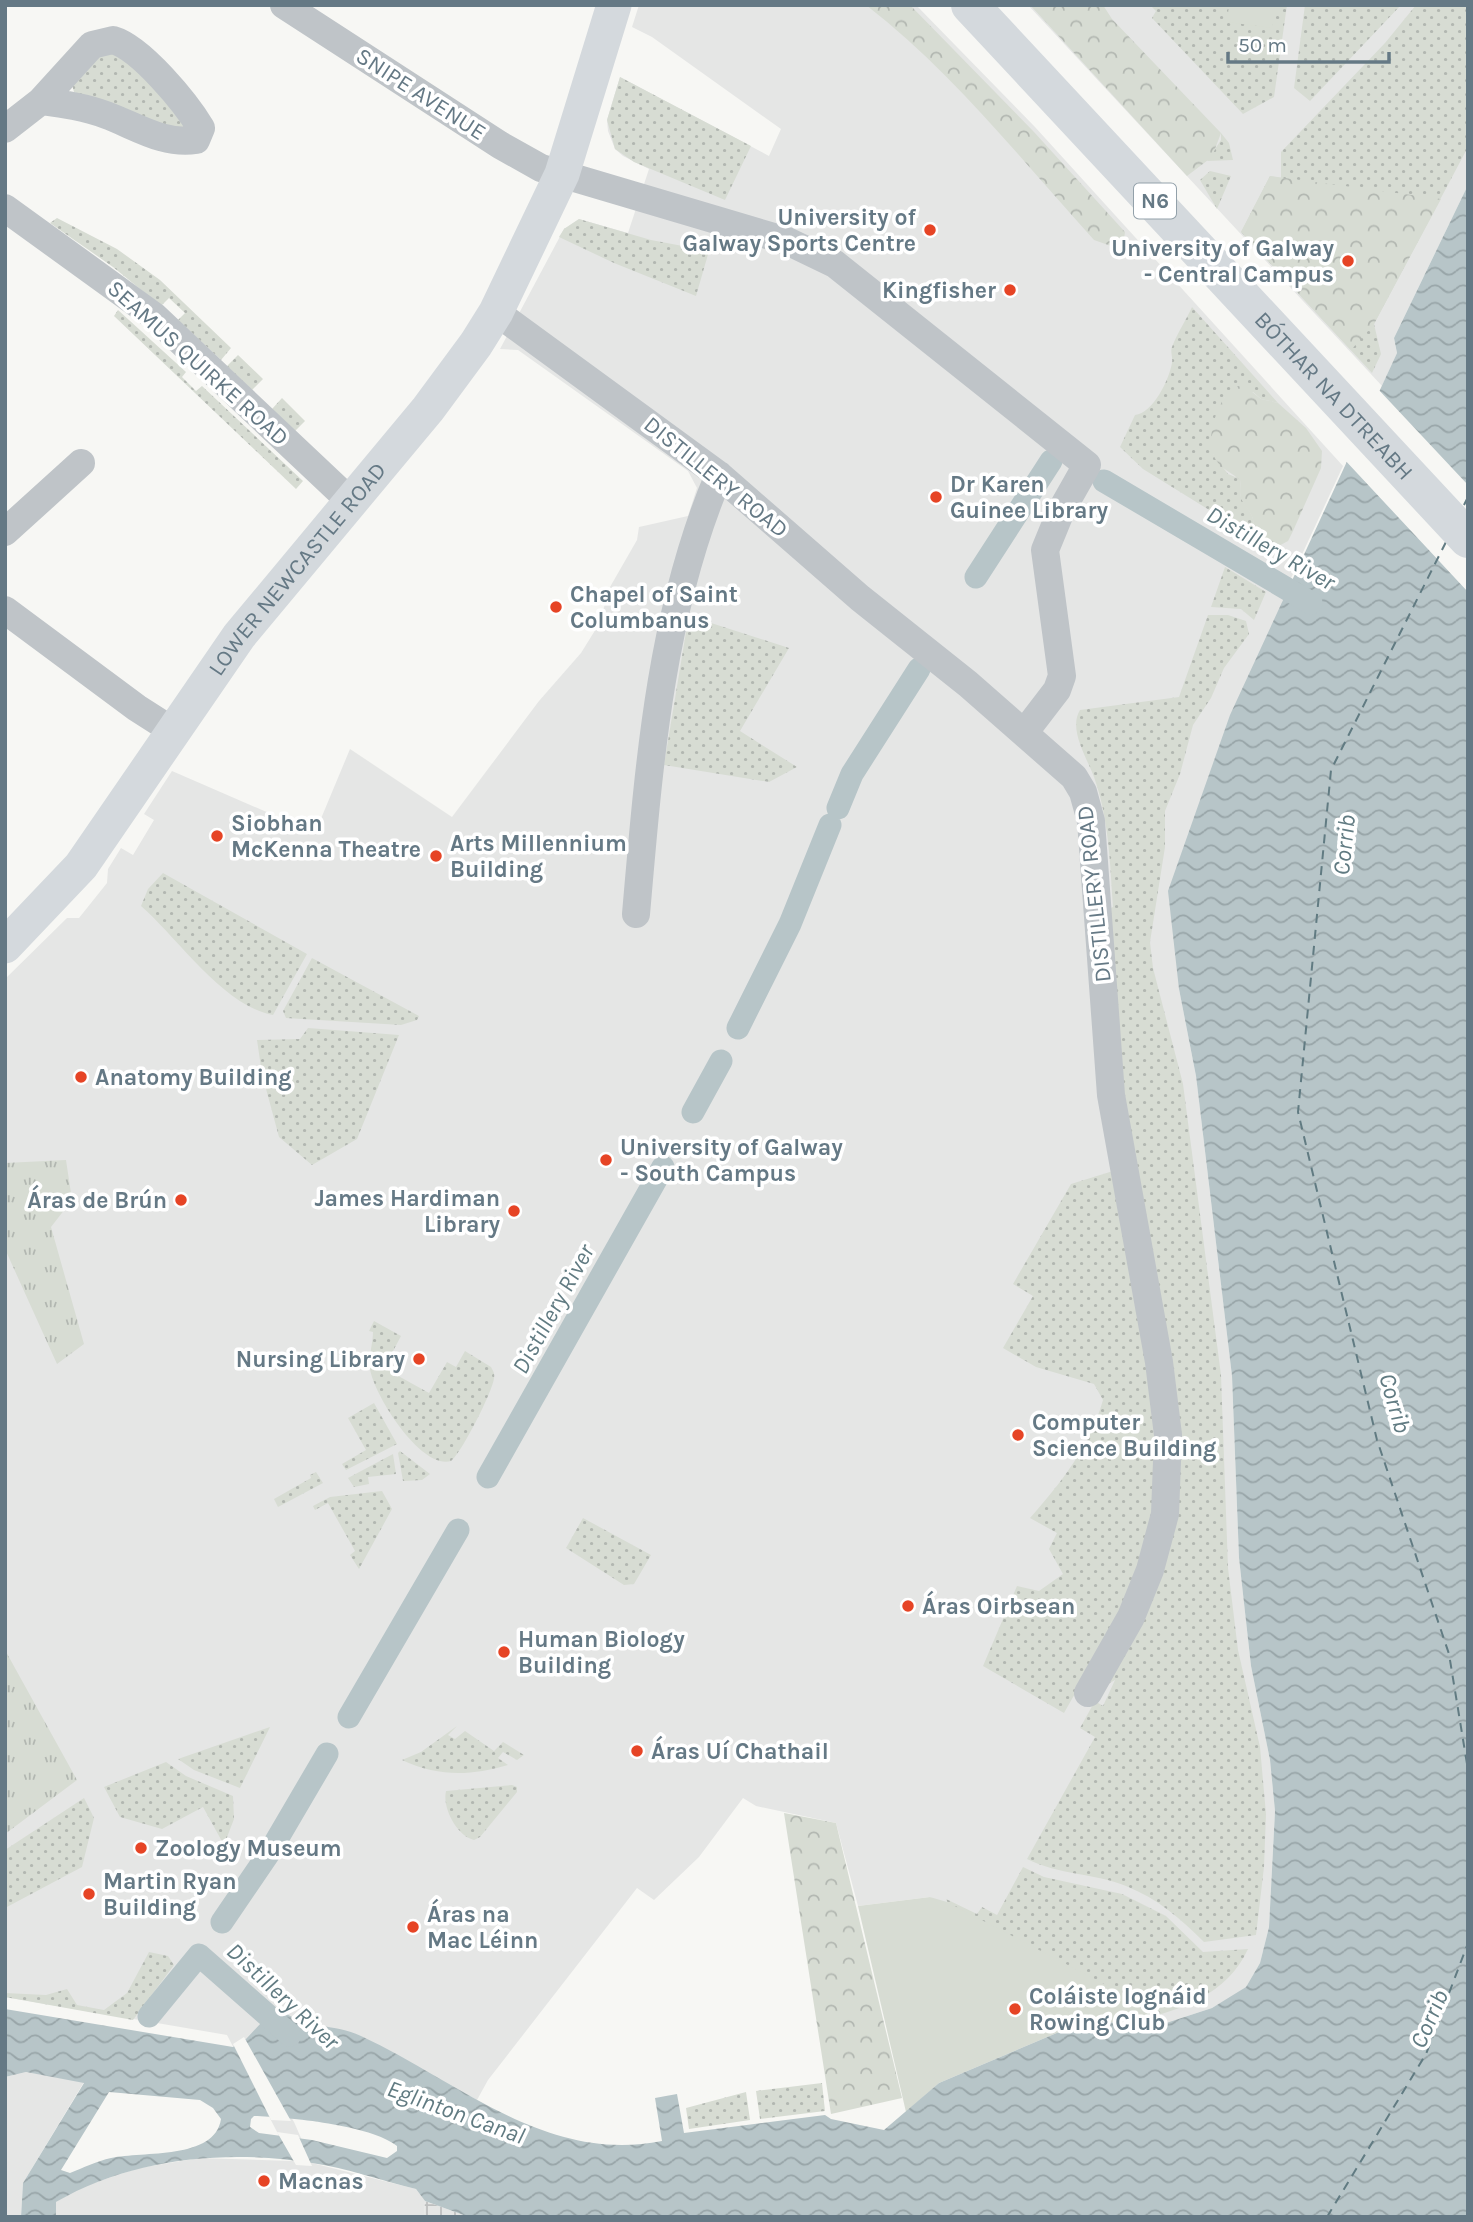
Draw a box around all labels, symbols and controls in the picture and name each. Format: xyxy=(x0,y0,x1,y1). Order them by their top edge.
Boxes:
scale bar xyxy=(1228,21,1389,65)
text: 50 m xyxy=(1238,33,1287,57)
street label: SNIPE AVENUE xyxy=(351,42,491,146)
road number: N6 xyxy=(1134,184,1176,218)
place label: University of Galway Sports Centre xyxy=(683,204,917,257)
marker: University of Galway Sports Centre xyxy=(922,222,938,238)
place label: University of Galway - Central Campus xyxy=(1111,235,1334,288)
marker: University of Galway - Central Campus xyxy=(1340,253,1356,269)
street label: SEAMUS QUIRKE ROAD xyxy=(102,275,294,451)
place label: Kingfisher xyxy=(882,277,996,304)
marker: Kingfisher xyxy=(1002,282,1018,298)
street label: BÓTHAR NA DTREABH xyxy=(1249,306,1419,485)
street label: DISTILLERY ROAD xyxy=(639,411,793,543)
street label: LOWER NEWCASTLE ROAD xyxy=(202,457,392,681)
place label: Dr Karen Guinee Library xyxy=(950,471,1109,524)
marker: Dr Karen Guinee Library xyxy=(928,489,944,505)
water label: Distillery River xyxy=(1202,500,1341,596)
place label: Chapel of Saint Columbanus xyxy=(570,581,738,634)
marker: Chapel of Saint Columbanus xyxy=(548,599,564,615)
street label: DISTILLERY ROAD xyxy=(1071,804,1117,984)
place label: Siobhan McKenna Theatre xyxy=(231,810,421,863)
water label: Corrib xyxy=(1327,813,1361,877)
marker: Siobhan McKenna Theatre xyxy=(209,828,225,844)
place label: Arts Millennium Building xyxy=(450,830,627,883)
marker: Arts Millennium Building xyxy=(428,848,444,864)
place label: Anatomy Building xyxy=(95,1064,292,1091)
marker: Anatomy Building xyxy=(73,1069,89,1085)
place label: University of Galway - South Campus xyxy=(620,1134,843,1187)
marker: University of Galway - South Campus xyxy=(598,1152,614,1168)
place label: Áras de Brún xyxy=(27,1184,167,1214)
place label: James Hardiman Library xyxy=(314,1185,500,1238)
marker: Áras de Brún xyxy=(173,1192,189,1208)
marker: James Hardiman Library xyxy=(506,1203,522,1219)
water label: Distillery River xyxy=(506,1239,600,1379)
place label: Nursing Library xyxy=(236,1346,405,1373)
marker: Nursing Library xyxy=(411,1351,427,1367)
water label: Corrib xyxy=(1373,1370,1417,1436)
place label: Computer Science Building xyxy=(1032,1409,1216,1462)
marker: Computer Science Building xyxy=(1010,1427,1026,1443)
place label: Áras Oirbsean xyxy=(922,1590,1075,1620)
marker: Áras Oirbsean xyxy=(900,1598,916,1614)
place label: Human Biology Building xyxy=(518,1626,685,1679)
marker: Human Biology Building xyxy=(496,1644,512,1660)
place label: Áras Uí Chathail xyxy=(651,1735,829,1765)
marker: Áras Uí Chathail xyxy=(629,1743,645,1759)
place label: Zoology Museum xyxy=(155,1835,342,1862)
marker: Zoology Museum xyxy=(133,1840,149,1856)
place label: Martin Ryan Building xyxy=(103,1868,237,1921)
marker: Martin Ryan Building xyxy=(81,1886,97,1902)
place label: Áras na Mac Léinn xyxy=(427,1898,538,1954)
marker: Áras na Mac Léinn xyxy=(405,1919,421,1935)
water label: Distillery River xyxy=(221,1937,346,2056)
place label: Coláiste Iognáid Rowing Club xyxy=(1029,1983,1207,2036)
water label: Corrib xyxy=(1404,1985,1454,2052)
marker: Coláiste Iognáid Rowing Club xyxy=(1007,2001,1023,2017)
water label: Eglinton Canal xyxy=(383,2074,529,2150)
place label: Macnas xyxy=(278,2168,364,2195)
marker: Macnas xyxy=(256,2173,272,2189)

